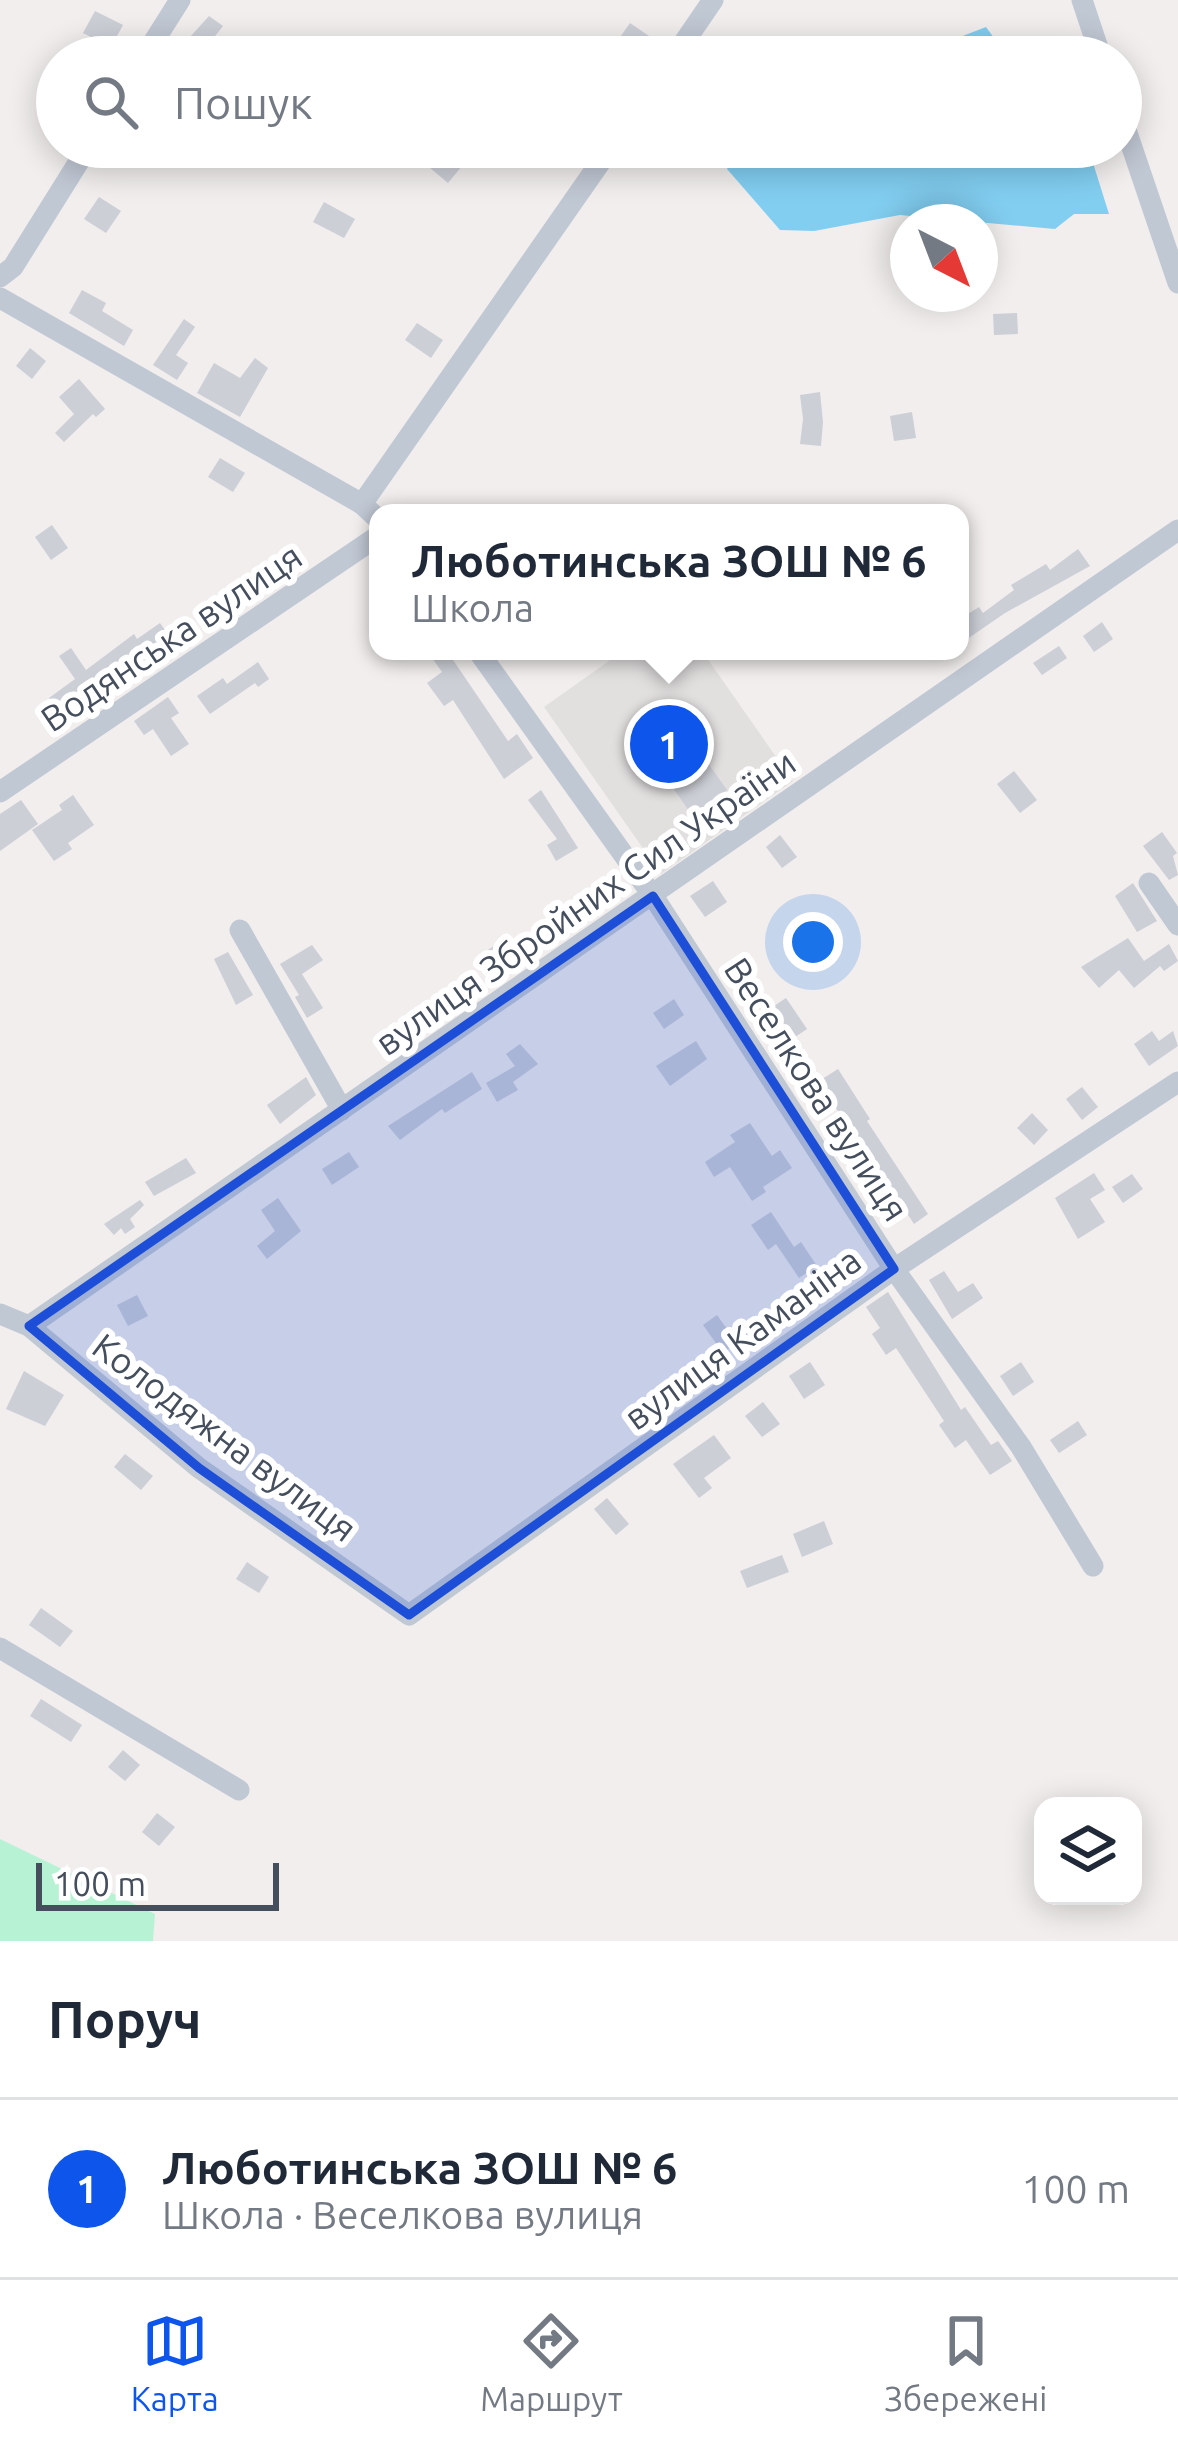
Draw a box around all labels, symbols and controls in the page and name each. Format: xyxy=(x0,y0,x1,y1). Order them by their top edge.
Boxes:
search box xyxy=(36,36,1142,168)
icon: search xyxy=(78,69,144,135)
text: Пошук xyxy=(174,77,313,128)
north arrow xyxy=(890,204,998,312)
popup xyxy=(369,504,969,660)
street label: Водянська вулиця xyxy=(33,535,309,739)
text: Люботинська ЗОШ № 6 xyxy=(411,535,927,586)
text: Школа xyxy=(411,586,534,629)
pin: 1 xyxy=(630,699,708,789)
street label: вулиця Збройних Сил України xyxy=(367,741,803,1063)
your location xyxy=(783,912,843,972)
street label: Веселкова вулиця xyxy=(717,950,917,1228)
street label: вулиця Каманіна xyxy=(616,1239,868,1437)
street label: Колодяжна вулиця xyxy=(85,1325,365,1549)
map controls xyxy=(1034,1797,1142,1905)
button: layers xyxy=(1034,1797,1142,1905)
scale bar xyxy=(36,1857,279,1910)
text: 100 m xyxy=(54,1865,146,1902)
text: Поруч xyxy=(48,1990,201,2048)
text: Люботинська ЗОШ № 6 xyxy=(162,2142,678,2193)
text: 1 xyxy=(76,2167,98,2210)
text: 100 m xyxy=(1021,2167,1130,2210)
text: Школа · Веселкова вулиця xyxy=(162,2193,643,2236)
tab: Карта xyxy=(131,2308,219,2417)
tab: Маршрут xyxy=(480,2308,623,2417)
tab: Збережені xyxy=(884,2308,1047,2417)

